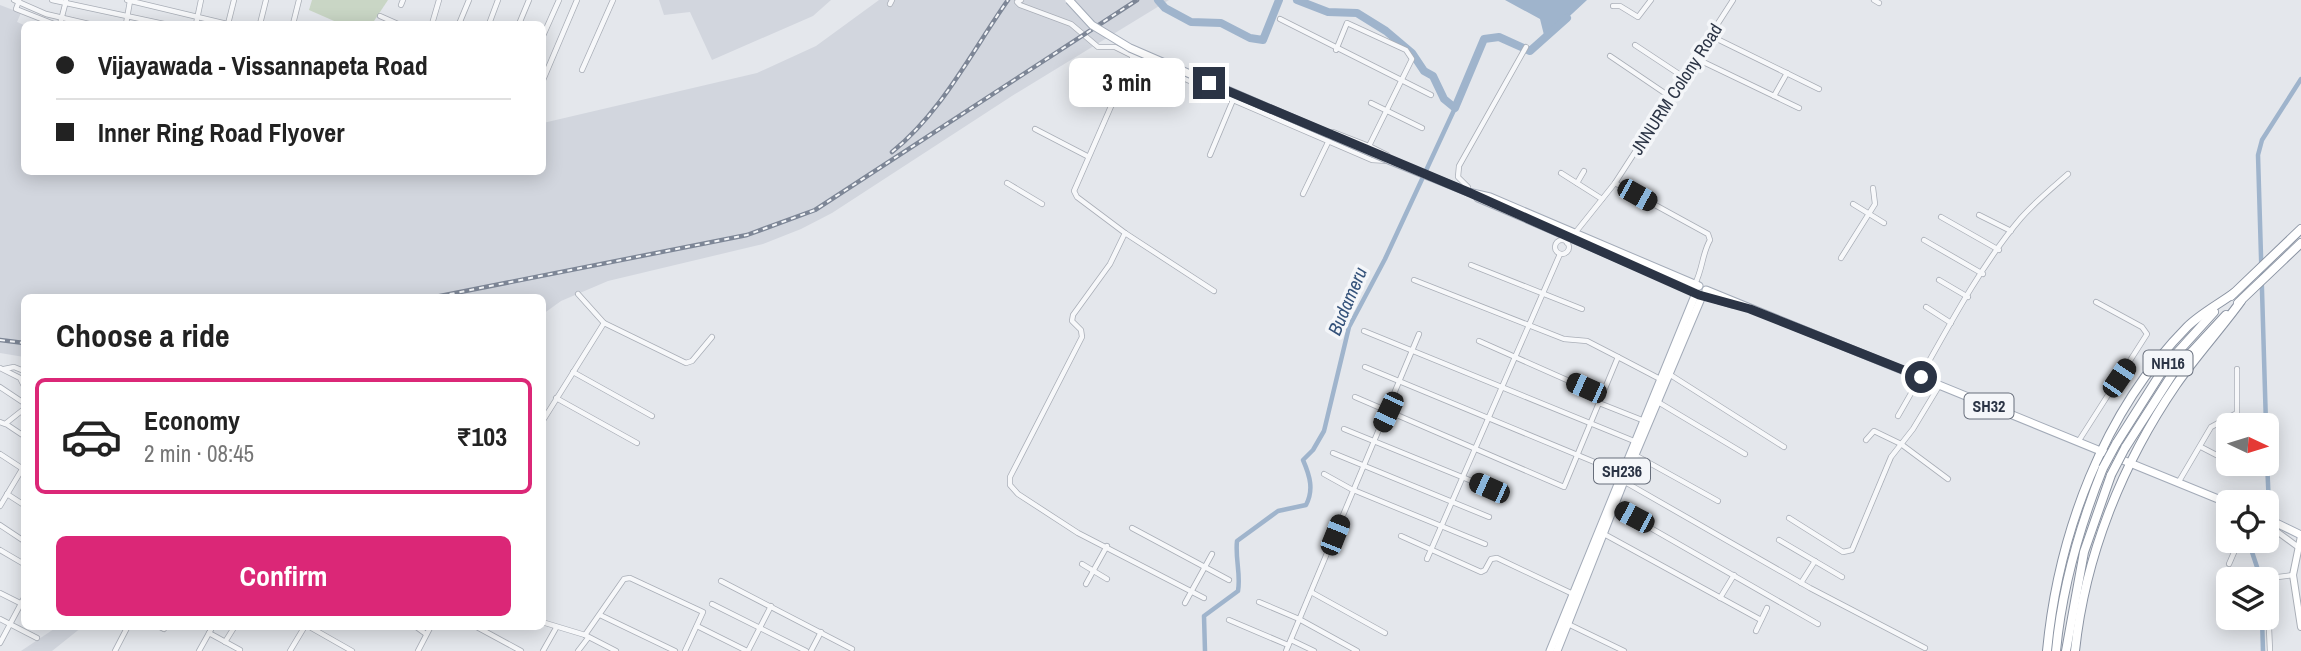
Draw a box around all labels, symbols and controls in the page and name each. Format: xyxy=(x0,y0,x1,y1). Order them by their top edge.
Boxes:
street label: JNNURM Colony Road xyxy=(1624,19,1728,159)
text: Vijayawada - Vissannapeta Road xyxy=(98,48,428,83)
callout: 3 min xyxy=(1069,58,1184,108)
text: 3 min xyxy=(1102,67,1152,98)
route end xyxy=(1193,67,1225,99)
text: Inner Ring Road Flyover xyxy=(98,115,344,150)
car xyxy=(1614,176,1661,214)
water label: Budameru xyxy=(1321,263,1373,339)
text: Choose a ride xyxy=(56,314,230,357)
road number: NH16 xyxy=(2144,350,2192,376)
car xyxy=(2099,355,2140,401)
route start xyxy=(1905,361,1937,393)
car xyxy=(1563,370,1610,406)
car xyxy=(1370,389,1407,435)
road number: SH32 xyxy=(1965,394,2014,418)
text: Economy xyxy=(144,403,240,438)
icon: car xyxy=(60,405,123,468)
north arrow xyxy=(2216,413,2278,476)
map controls xyxy=(2216,413,2279,630)
text: ₹103 xyxy=(456,419,507,454)
text: 2 min · 08:45 xyxy=(144,438,254,469)
road number: SH236 xyxy=(1594,458,1650,484)
car xyxy=(1466,470,1513,506)
button: locate xyxy=(2216,490,2279,553)
car xyxy=(1611,498,1658,536)
car xyxy=(1318,512,1353,558)
button: Confirm xyxy=(56,536,511,616)
button: layers xyxy=(2216,567,2279,630)

